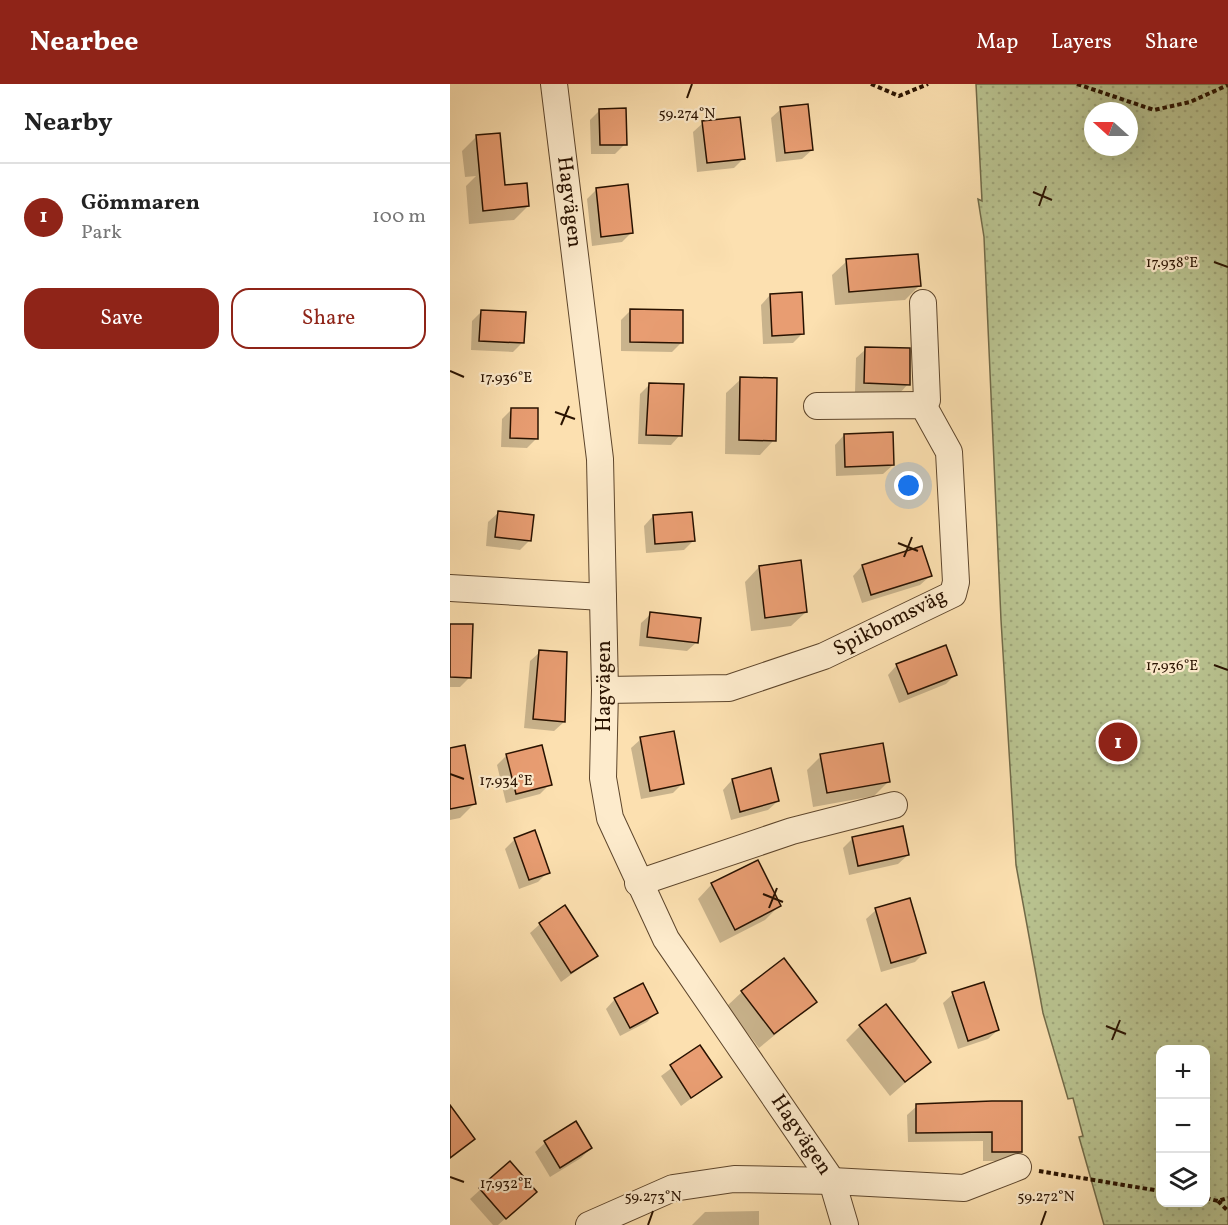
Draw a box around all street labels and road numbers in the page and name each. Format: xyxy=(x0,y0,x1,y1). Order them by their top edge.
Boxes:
street label: Hagvägen xyxy=(549,155,589,249)
street label: Spikbomsväg xyxy=(828,582,952,664)
street label: Hagvägen xyxy=(590,640,619,732)
street label: Hagvägen xyxy=(763,1089,839,1181)

